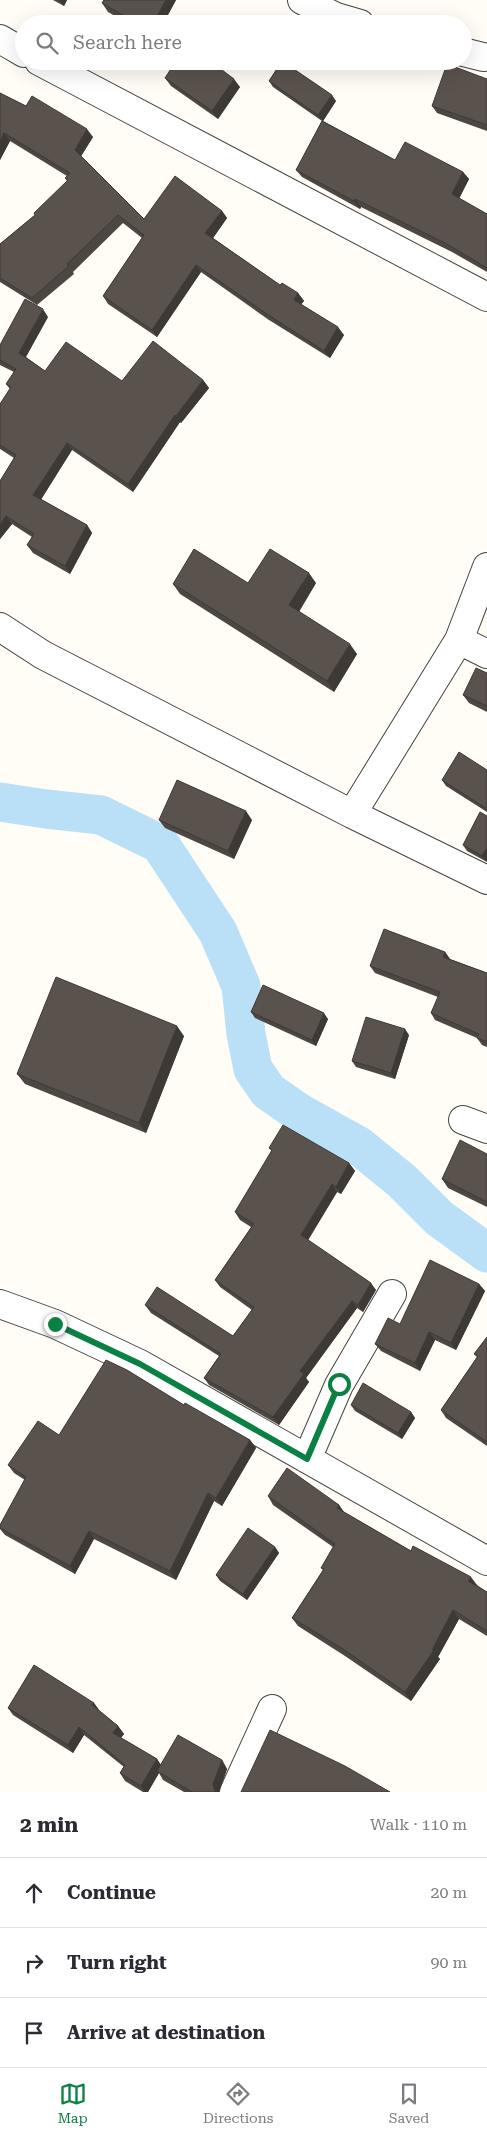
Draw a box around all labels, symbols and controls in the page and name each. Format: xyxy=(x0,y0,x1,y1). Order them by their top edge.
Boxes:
search box xyxy=(15,15,472,70)
icon: search xyxy=(33,29,61,57)
text: Search here xyxy=(73,31,182,54)
route end xyxy=(44,1313,67,1336)
route start xyxy=(328,1373,351,1396)
text: 2 min xyxy=(20,1813,78,1837)
text: Walk · 110 m xyxy=(370,1815,467,1834)
icon: ahead xyxy=(20,1879,48,1907)
text: Continue xyxy=(67,1881,156,1904)
text: 20 m xyxy=(430,1883,467,1902)
icon: right xyxy=(20,1949,48,1977)
text: Turn right xyxy=(67,1951,167,1974)
text: 90 m xyxy=(430,1953,467,1972)
icon: arrive xyxy=(20,2019,48,2047)
text: Arrive at destination xyxy=(67,2021,265,2044)
tab: Map xyxy=(58,2080,88,2126)
tab: Directions xyxy=(203,2080,273,2126)
tab: Saved xyxy=(389,2080,429,2126)

